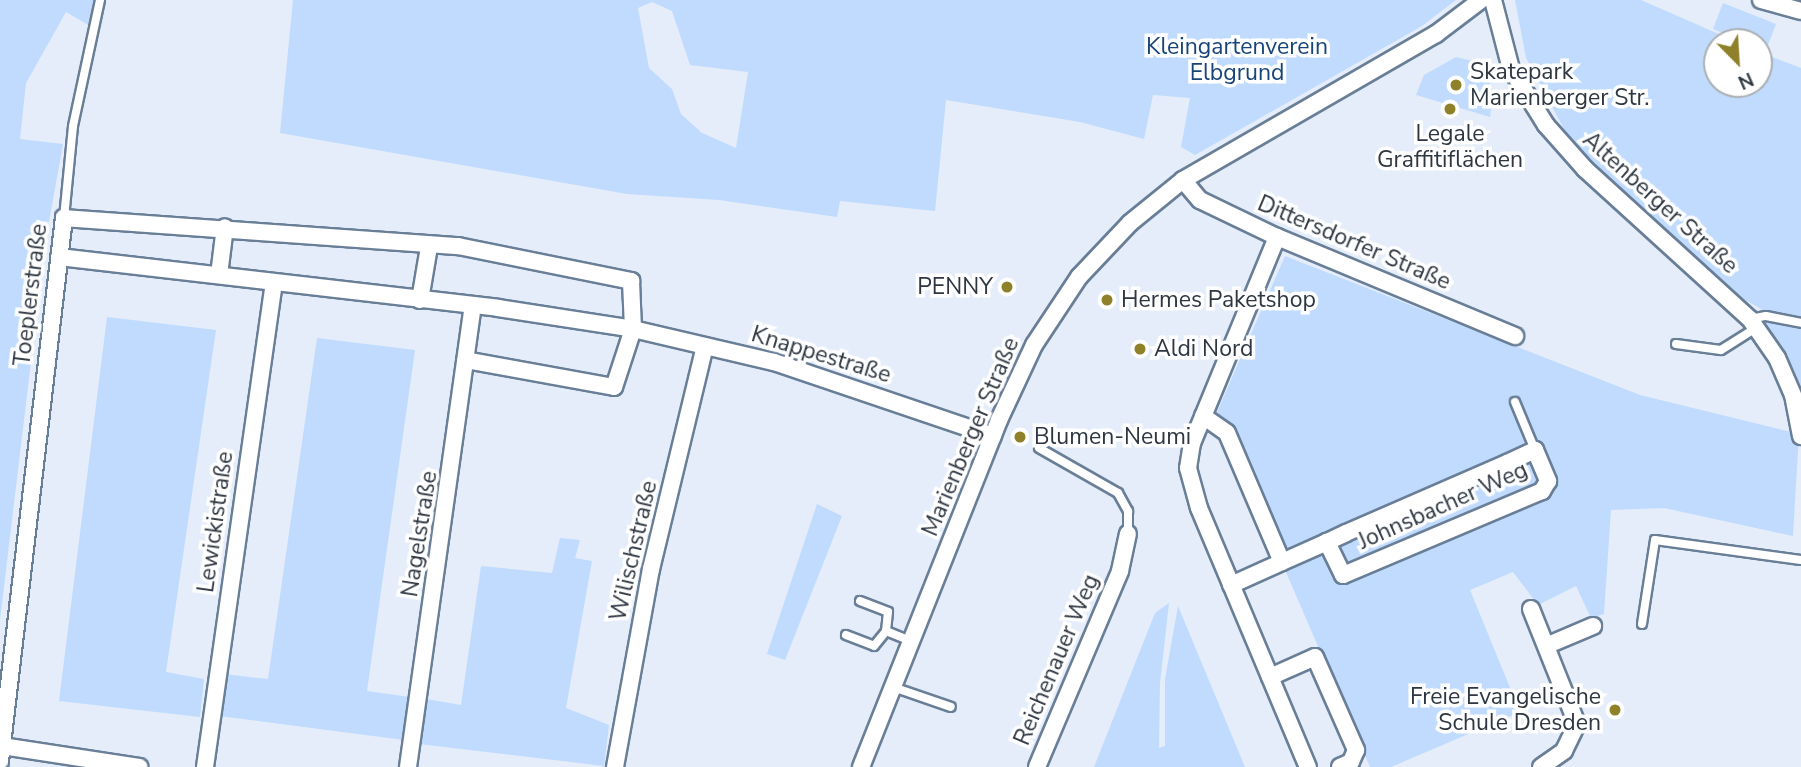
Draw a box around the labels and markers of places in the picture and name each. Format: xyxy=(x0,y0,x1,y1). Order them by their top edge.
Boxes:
place label: Skatepark Marienberger Str. xyxy=(1470,58,1649,112)
marker: Skatepark Marienberger Str. xyxy=(1448,77,1464,93)
marker: Legale Graffitiflächen xyxy=(1442,101,1458,117)
place label: Legale Graffitiflächen xyxy=(1377,120,1523,174)
place label: PENNY xyxy=(917,273,993,301)
marker: PENNY xyxy=(999,279,1015,295)
place label: Hermes Paketshop xyxy=(1121,286,1316,314)
marker: Hermes Paketshop xyxy=(1099,292,1115,308)
place label: Aldi Nord xyxy=(1154,335,1253,363)
marker: Aldi Nord xyxy=(1132,341,1148,357)
place label: Blumen-Neumi xyxy=(1034,423,1191,451)
marker: Blumen-Neumi xyxy=(1012,429,1028,445)
place label: Freie Evangelische Schule Dresden xyxy=(1410,683,1601,737)
marker: Freie Evangelische Schule Dresden xyxy=(1607,702,1623,718)

